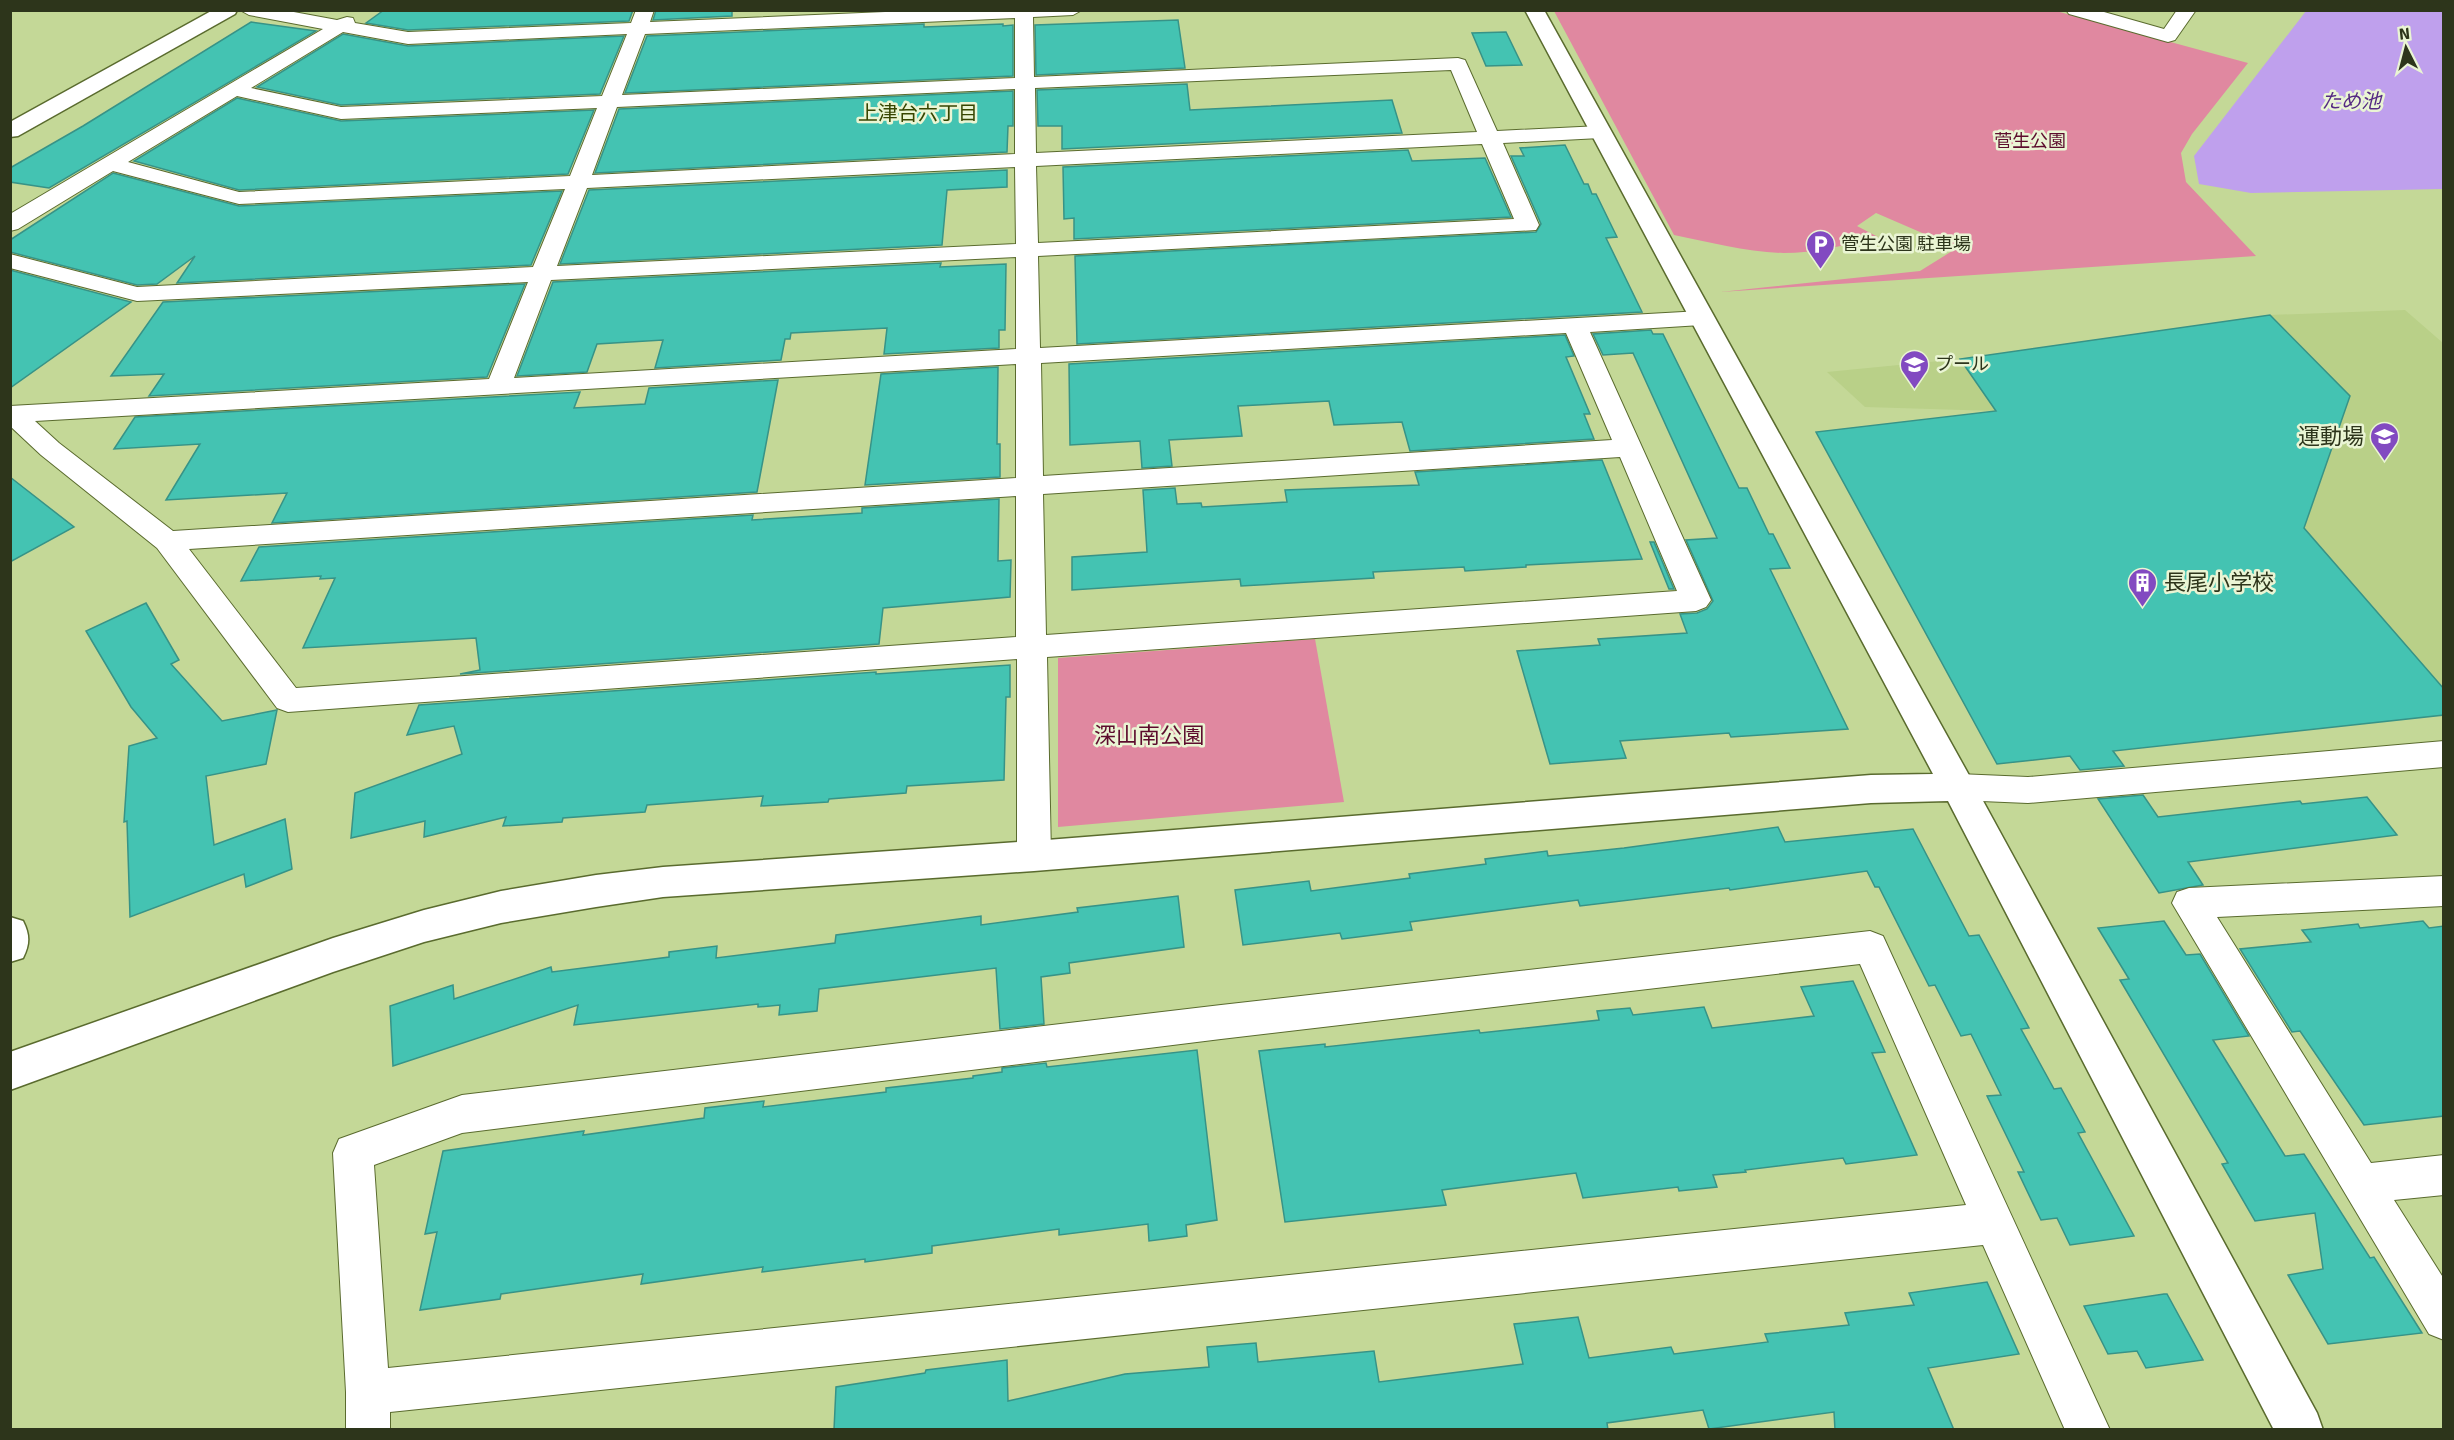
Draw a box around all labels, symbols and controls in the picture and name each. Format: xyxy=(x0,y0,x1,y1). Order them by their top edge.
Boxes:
north arrow xyxy=(2376,18,2436,78)
text: N xyxy=(2398,24,2411,45)
water label: ため池 xyxy=(2321,89,2383,114)
district label: 上津台六丁目 xyxy=(858,101,978,126)
park label: 菅生公園 xyxy=(1994,130,2066,152)
parking icon: 管生公園 駐車場 xyxy=(1804,228,1836,270)
place label: 管生公園 駐車場 xyxy=(1841,233,1971,255)
school or university icon: プール xyxy=(1898,348,1930,390)
place label: プール xyxy=(1935,353,1989,375)
school or university icon: 運動場 xyxy=(2369,420,2401,462)
place label: 運動場 xyxy=(2298,423,2364,450)
building icon: 長尾小学校 xyxy=(2127,566,2159,608)
place label: 長尾小学校 xyxy=(2164,569,2274,596)
park label: 深山南公園 xyxy=(1094,722,1204,749)

